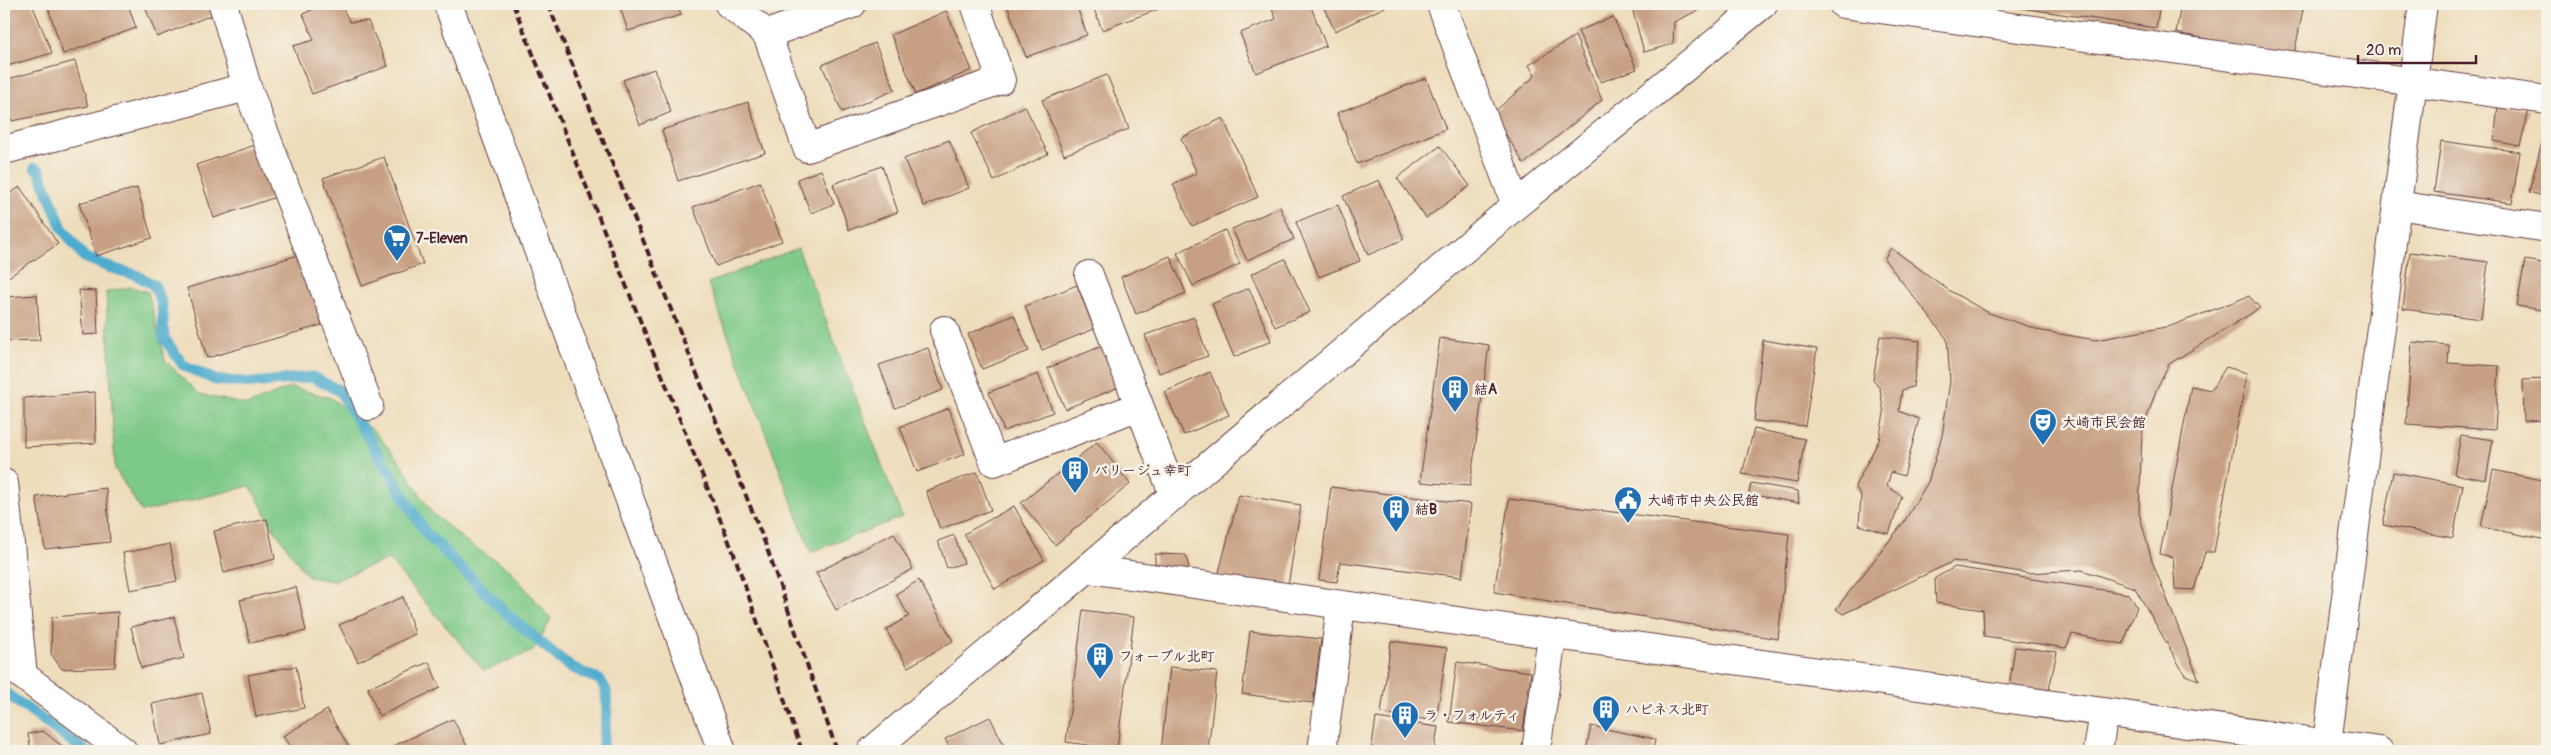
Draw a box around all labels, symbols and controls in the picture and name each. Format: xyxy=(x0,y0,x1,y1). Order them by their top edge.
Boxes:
scale bar xyxy=(2358,32,2476,64)
text: 20 m xyxy=(2366,41,2401,60)
supermarket icon: 7-Eleven xyxy=(382,223,412,262)
place label: 7-Eleven xyxy=(416,230,468,247)
building icon: 結A xyxy=(1440,374,1470,413)
place label: 結A xyxy=(1474,381,1497,398)
theatre icon: 大崎市民会館 xyxy=(2028,407,2058,446)
place label: 大崎市民会館 xyxy=(2062,414,2146,431)
building icon: バリージュ幸町 xyxy=(1060,455,1090,494)
place label: バリージュ幸町 xyxy=(1094,462,1191,479)
public building icon: 大崎市中央公民館 xyxy=(1613,485,1643,524)
place label: 大崎市中央公民館 xyxy=(1647,492,1759,509)
building icon: 結B xyxy=(1381,494,1411,533)
place label: 結B xyxy=(1415,501,1437,518)
building icon: フォーブル北町 xyxy=(1085,641,1115,680)
place label: フォーブル北町 xyxy=(1119,648,1214,665)
building icon: ハピネス北町 xyxy=(1591,694,1621,733)
building icon: ラ・フォルティ xyxy=(1390,700,1420,739)
place label: ハピネス北町 xyxy=(1625,701,1709,718)
place label: ラ・フォルティ xyxy=(1424,707,1520,724)

